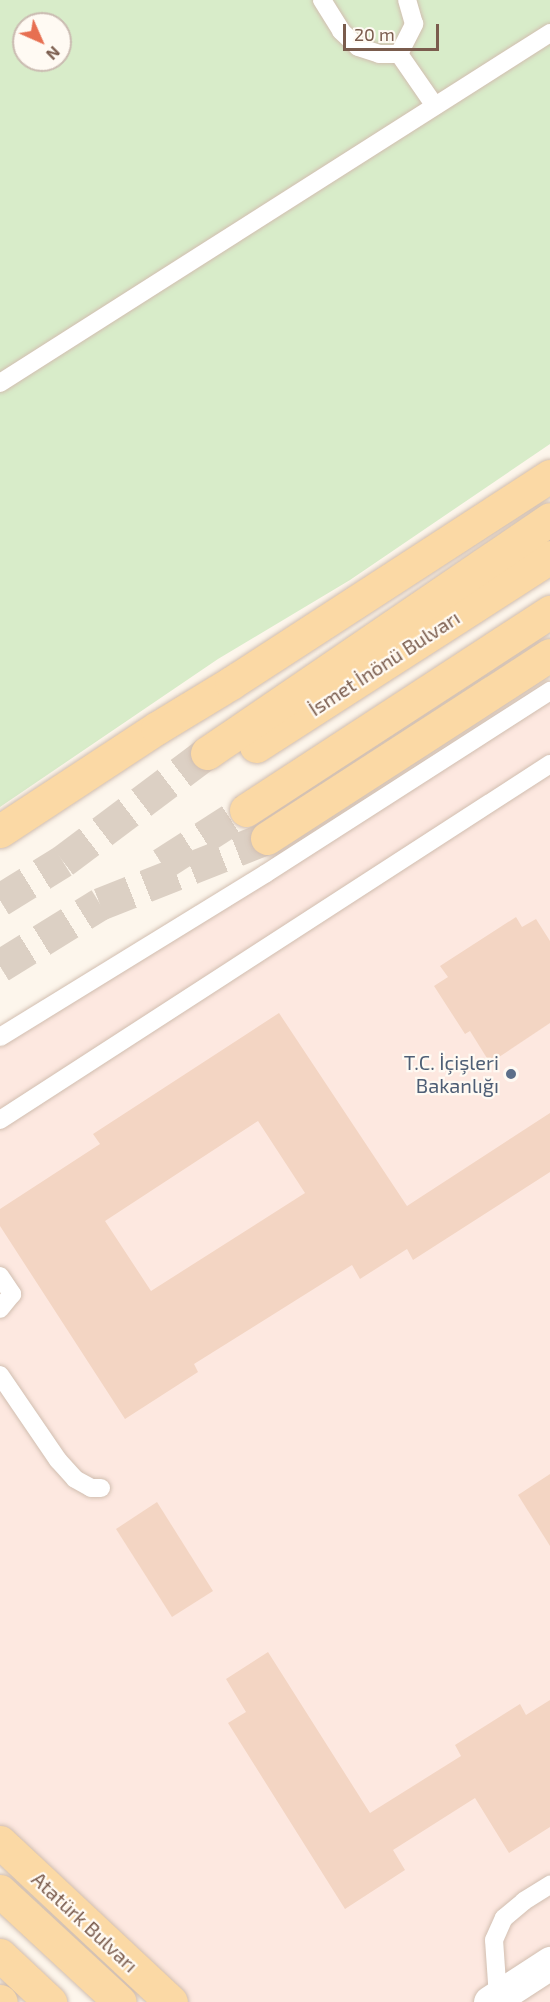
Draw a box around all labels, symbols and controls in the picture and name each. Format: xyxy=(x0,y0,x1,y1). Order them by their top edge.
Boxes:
north arrow xyxy=(12,12,72,72)
scale bar xyxy=(346,12,442,50)
text: 20 m xyxy=(354,23,395,45)
text: N xyxy=(43,43,64,64)
street label: İsmet İnönü Bulvarı xyxy=(304,605,464,721)
place label: T.C. İçişleri Bakanlığı xyxy=(404,1050,499,1097)
marker: T.C. İçişleri Bakanlığı xyxy=(504,1067,518,1081)
street label: Atatürk Bulvarı xyxy=(27,1867,143,1977)

